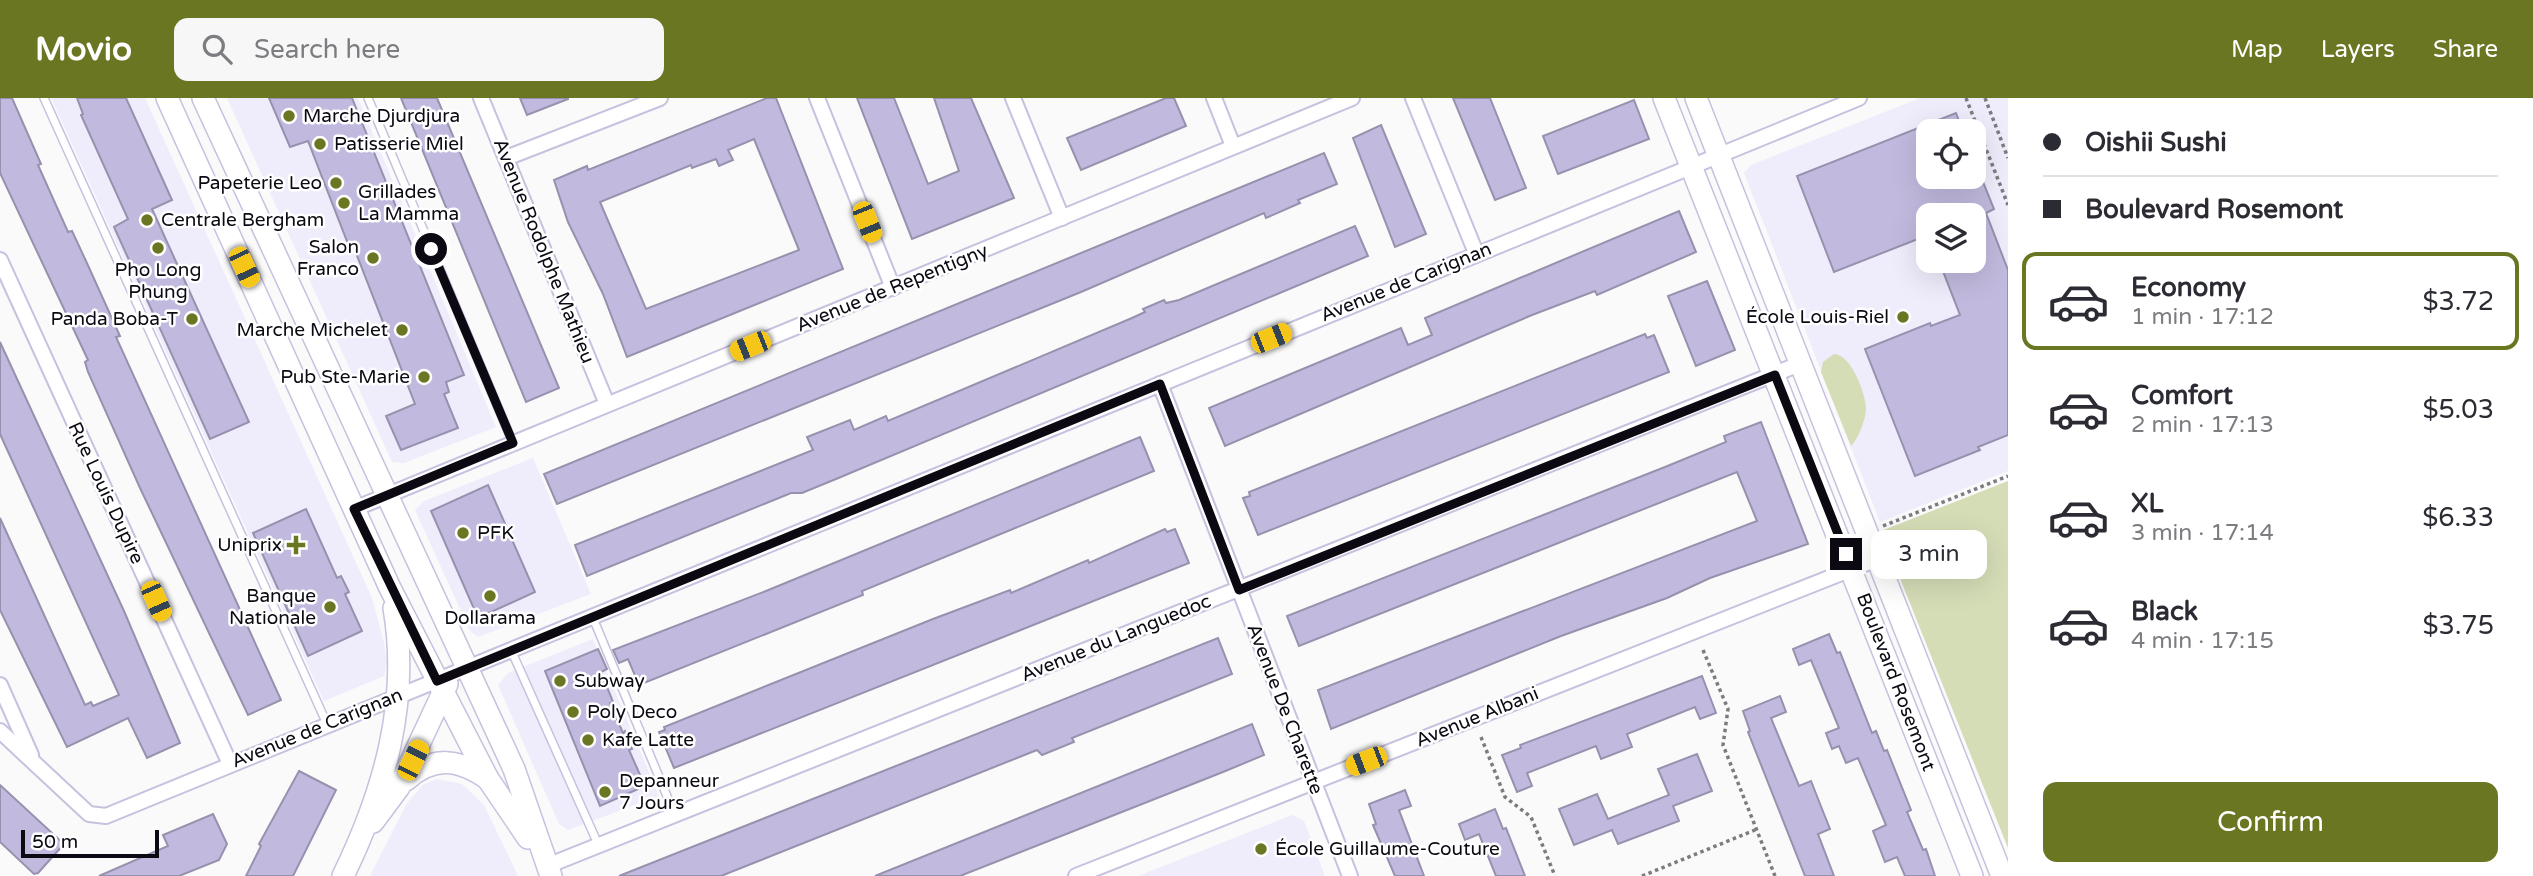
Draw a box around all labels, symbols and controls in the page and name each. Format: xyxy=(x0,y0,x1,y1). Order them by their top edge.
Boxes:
search box xyxy=(174,18,664,81)
text: Movio xyxy=(35,30,132,69)
icon: search xyxy=(198,30,236,68)
text: Search here xyxy=(254,34,400,65)
text: Map xyxy=(2231,35,2283,64)
text: Layers xyxy=(2321,35,2395,64)
text: Share xyxy=(2433,35,2498,64)
place label: Marche Djurdjura xyxy=(303,105,460,127)
marker: Marche Djurdjura xyxy=(281,108,297,124)
map controls xyxy=(1916,119,1986,273)
button: locate xyxy=(1916,119,1986,189)
text: Oishii Sushi xyxy=(2085,127,2227,158)
place label: Patisserie Miel xyxy=(334,133,464,155)
marker: Patisserie Miel xyxy=(312,136,328,152)
street label: Avenue Rodolphe Mathieu xyxy=(489,136,599,366)
place label: Papeterie Leo xyxy=(197,172,322,194)
marker: Papeterie Leo xyxy=(328,175,344,191)
place label: Grillades La Mamma xyxy=(358,181,459,225)
text: Boulevard Rosemont xyxy=(2085,194,2343,225)
marker: Grillades La Mamma xyxy=(336,195,352,211)
car xyxy=(850,199,885,245)
button: layers xyxy=(1916,203,1986,273)
place label: Centrale Bergham xyxy=(161,209,324,231)
marker: Centrale Bergham xyxy=(139,212,155,228)
route start xyxy=(415,233,447,265)
place label: Salon Franco xyxy=(297,236,359,280)
street label: Avenue de Carignan xyxy=(1317,238,1495,326)
street label: Avenue de Repentigny xyxy=(793,239,991,337)
marker: Pho Long Phung xyxy=(150,240,166,256)
car xyxy=(226,244,263,290)
marker: Salon Franco xyxy=(365,250,381,266)
place label: Pho Long Phung xyxy=(115,259,201,303)
icon: car xyxy=(2047,270,2110,333)
text: Economy xyxy=(2131,272,2246,303)
text: $3.72 xyxy=(2422,286,2494,317)
text: 1 min · 17:12 xyxy=(2131,303,2274,331)
place label: École Louis-Riel xyxy=(1746,306,1889,328)
place label: Panda Boba-T xyxy=(50,308,178,330)
marker: École Louis-Riel xyxy=(1895,309,1911,325)
marker: Panda Boba-T xyxy=(184,311,200,327)
place label: Marche Michelet xyxy=(236,319,388,341)
car xyxy=(1248,320,1295,356)
marker: Marche Michelet xyxy=(394,322,410,338)
car xyxy=(727,328,774,364)
place label: Pub Ste-Marie xyxy=(280,366,410,388)
marker: Pub Ste-Marie xyxy=(416,369,432,385)
icon: car xyxy=(2047,378,2110,441)
text: Comfort xyxy=(2131,380,2233,411)
text: $5.03 xyxy=(2422,394,2494,425)
text: 2 min · 17:13 xyxy=(2131,411,2274,439)
street label: Rue Louis Dupire xyxy=(64,419,148,567)
icon: car xyxy=(2047,486,2110,549)
text: XL xyxy=(2131,488,2163,519)
text: $6.33 xyxy=(2422,502,2494,533)
text: 3 min · 17:14 xyxy=(2131,519,2274,547)
place label: PFK xyxy=(477,522,514,544)
marker: PFK xyxy=(455,525,471,541)
callout: 3 min xyxy=(1870,530,1986,578)
place label: Uniprix xyxy=(217,534,282,556)
marker: Uniprix xyxy=(288,537,304,553)
route end xyxy=(1830,538,1862,570)
text: 3 min xyxy=(1898,540,1960,568)
car xyxy=(138,578,175,624)
place label: Banque Nationale xyxy=(229,585,316,629)
marker: Dollarama xyxy=(482,588,498,604)
street label: Avenue du Languedoc xyxy=(1018,590,1214,686)
street label: Boulevard Rosemont xyxy=(1852,590,1940,774)
icon: car xyxy=(2047,594,2110,657)
text: Black xyxy=(2131,596,2198,627)
marker: Banque Nationale xyxy=(322,599,338,615)
place label: Dollarama xyxy=(444,607,536,629)
text: $3.75 xyxy=(2422,610,2494,641)
street label: Avenue De Charette xyxy=(1242,621,1328,797)
text: 4 min · 17:15 xyxy=(2131,627,2274,655)
place label: Subway xyxy=(574,670,645,692)
marker: Subway xyxy=(552,673,568,689)
street label: Avenue Albani xyxy=(1412,682,1542,752)
street label: Avenue de Carignan xyxy=(228,684,406,772)
place label: Poly Deco xyxy=(587,701,677,723)
marker: Poly Deco xyxy=(565,704,581,720)
place label: Kafe Latte xyxy=(602,729,694,751)
marker: Kafe Latte xyxy=(580,732,596,748)
car xyxy=(395,737,432,783)
car xyxy=(1343,744,1390,778)
place label: Depanneur 7 Jours xyxy=(619,770,720,814)
button: Confirm xyxy=(2043,782,2498,862)
marker: Depanneur 7 Jours xyxy=(597,784,613,800)
scale bar xyxy=(21,827,159,859)
text: 50 m xyxy=(32,831,78,853)
place label: École Guillaume-Couture xyxy=(1275,838,1500,860)
marker: École Guillaume-Couture xyxy=(1253,841,1269,857)

